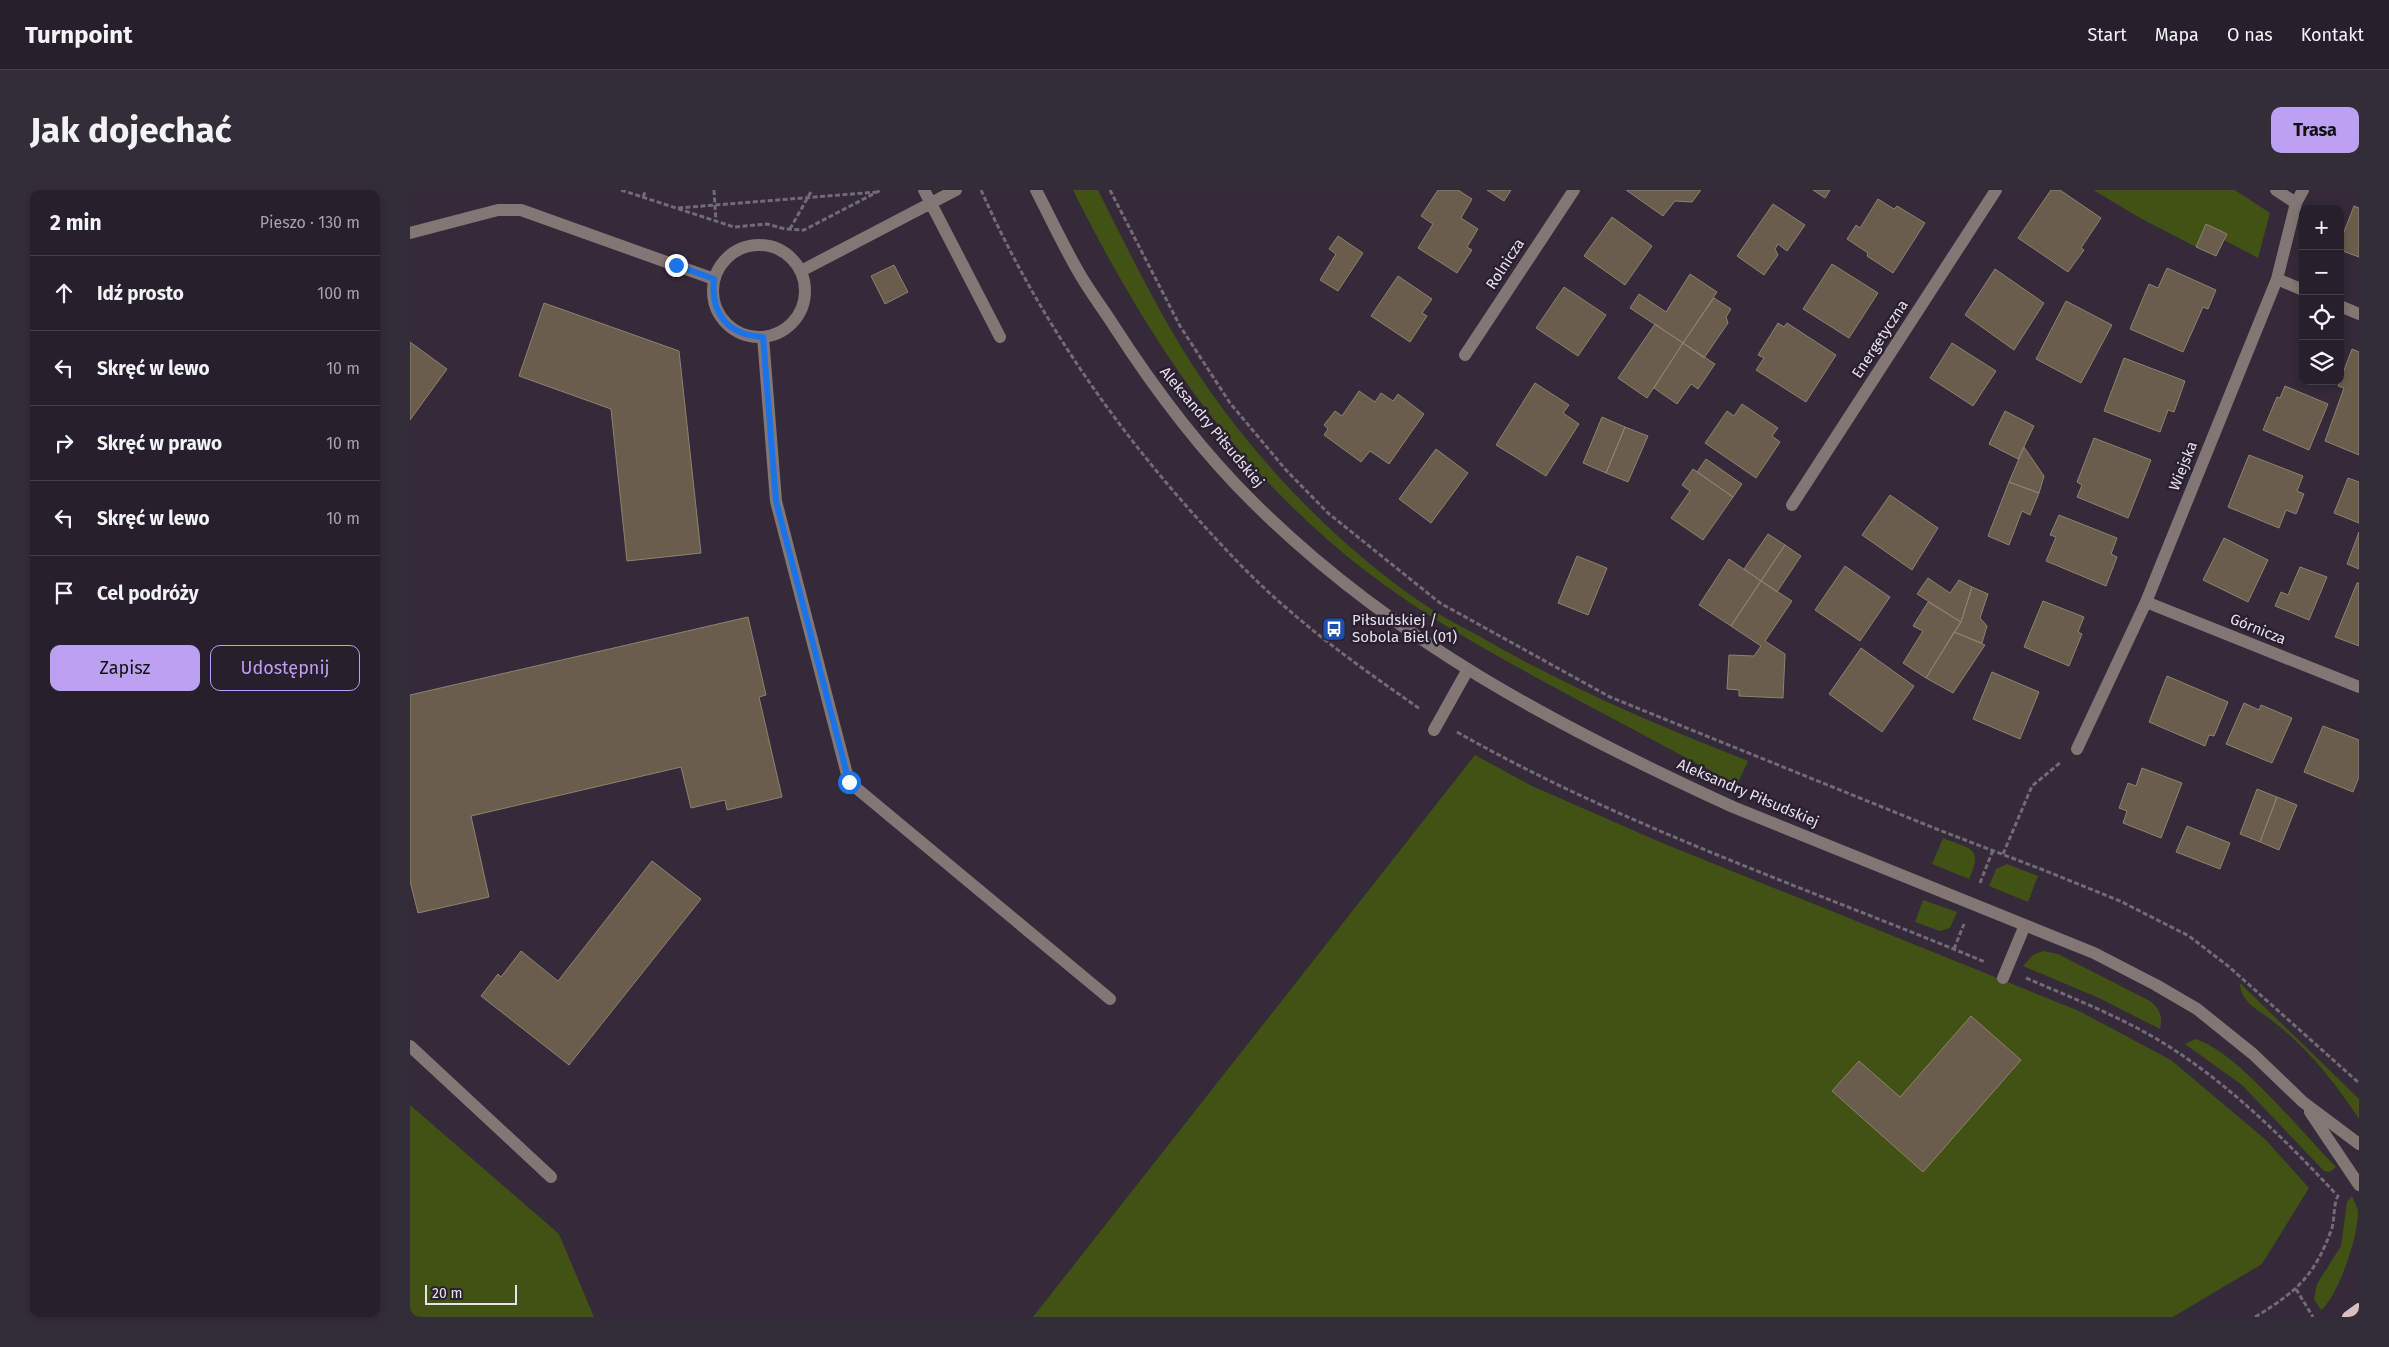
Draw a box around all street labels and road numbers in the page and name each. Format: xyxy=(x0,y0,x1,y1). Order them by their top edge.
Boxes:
street label: Rolnicza xyxy=(1482,235,1528,293)
street label: Energetyczna xyxy=(1848,297,1912,381)
street label: Aleksandry Piłsudskiej xyxy=(1156,363,1268,491)
street label: Wiejska xyxy=(2165,439,2201,493)
street label: Górnicza xyxy=(2227,610,2289,648)
street label: Aleksandry Piłsudskiej xyxy=(1674,755,1822,831)

